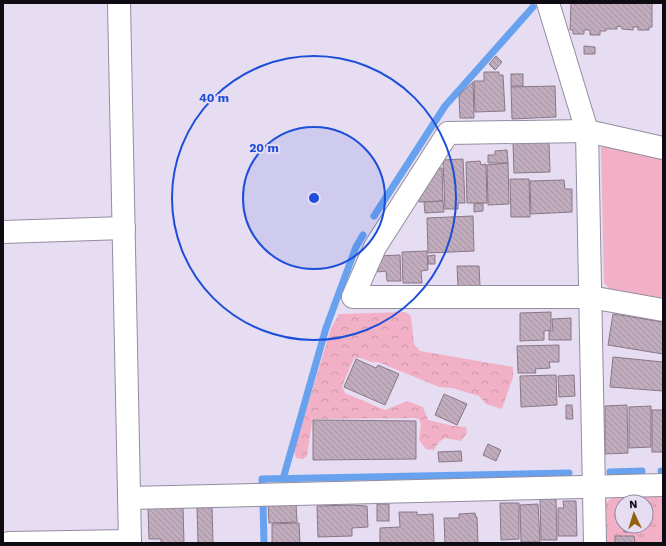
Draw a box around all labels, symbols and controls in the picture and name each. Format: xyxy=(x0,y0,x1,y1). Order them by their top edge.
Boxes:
text: 40 m xyxy=(199,91,229,105)
text: 20 m xyxy=(249,141,279,155)
centre of rings xyxy=(307,191,321,205)
north arrow xyxy=(614,494,654,534)
text: N xyxy=(629,498,638,511)

